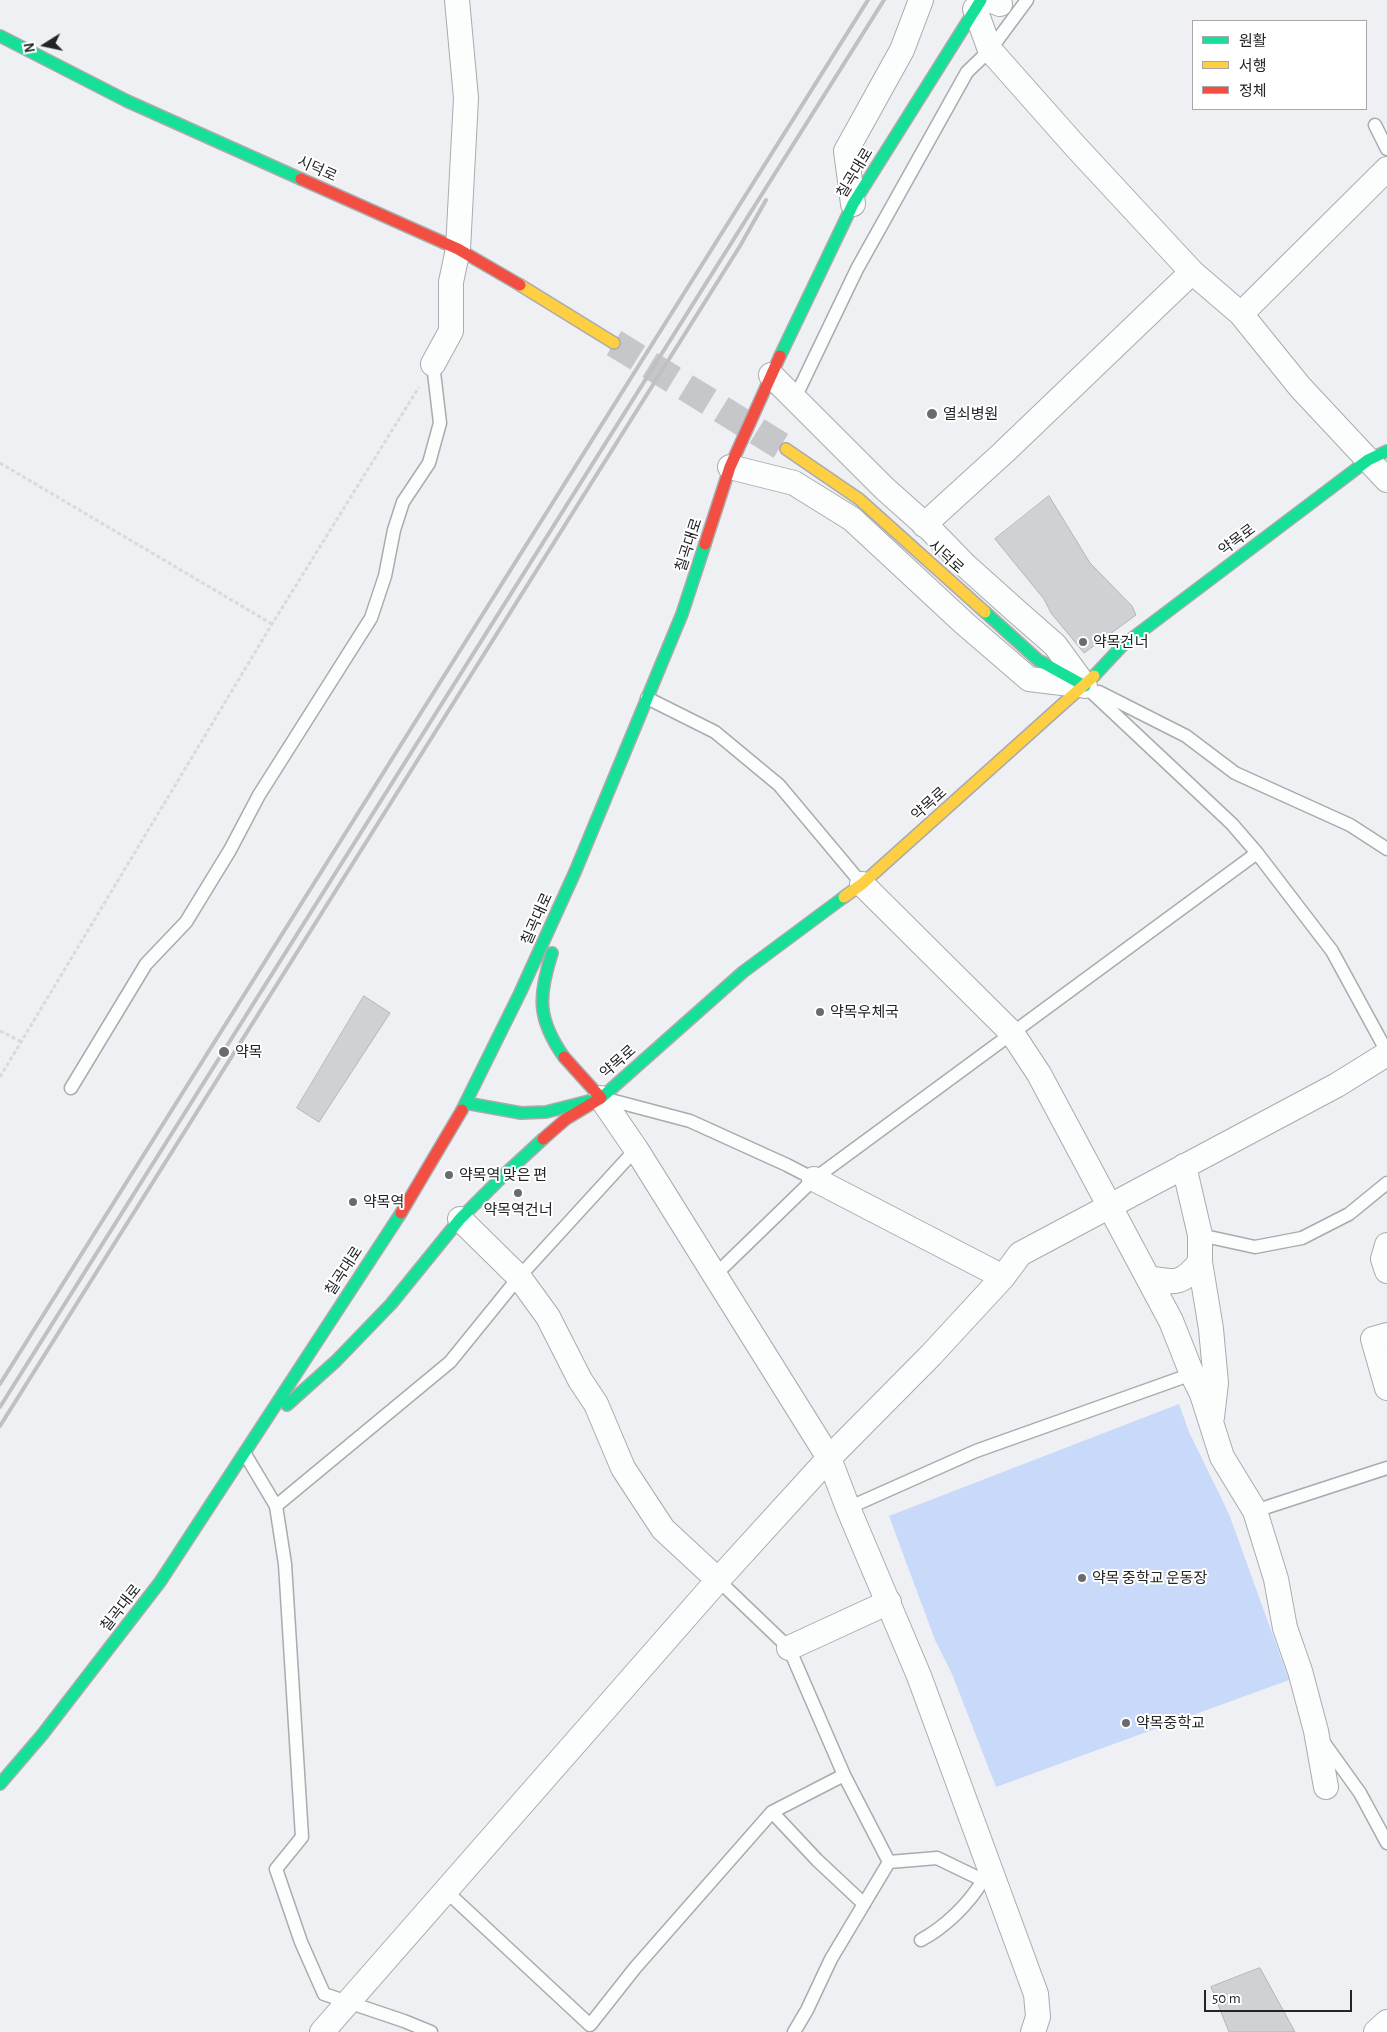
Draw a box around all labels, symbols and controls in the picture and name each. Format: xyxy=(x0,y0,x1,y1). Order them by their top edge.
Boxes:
north arrow xyxy=(20,20,70,70)
legend xyxy=(1192,20,1367,110)
text: 원활 xyxy=(1239,34,1267,49)
text: N xyxy=(22,42,38,54)
text: 서행 xyxy=(1239,59,1267,74)
text: 정체 xyxy=(1239,84,1267,99)
street label: 칠곡대로 xyxy=(833,145,877,201)
street label: 시덕로 xyxy=(294,152,340,186)
place label: 열쇠병원 xyxy=(943,405,998,423)
marker: 열쇠병원 xyxy=(925,407,939,421)
street label: 칠곡대로 xyxy=(672,516,706,574)
street label: 약목로 xyxy=(1215,520,1259,560)
street label: 시덕로 xyxy=(925,536,967,578)
place label: 약목건너 xyxy=(1093,633,1148,651)
marker: 약목건너 xyxy=(1077,636,1089,648)
street label: 약목로 xyxy=(908,783,950,825)
street label: 칠곡대로 xyxy=(518,890,556,948)
place label: 약목우체국 xyxy=(830,1003,899,1021)
marker: 약목우체국 xyxy=(814,1006,826,1018)
street label: 약목로 xyxy=(596,1042,640,1082)
place label: 약목 xyxy=(235,1043,263,1061)
marker: 약목 xyxy=(217,1045,231,1059)
place label: 약목역 맞은 편 xyxy=(459,1166,547,1184)
marker: 약목역 맞은 편 xyxy=(443,1169,455,1181)
marker: 약목역건너 xyxy=(512,1187,524,1199)
place label: 약목역 xyxy=(363,1193,404,1211)
marker: 약목역 xyxy=(347,1196,359,1208)
place label: 약목역건너 xyxy=(484,1201,552,1219)
street label: 칠곡대로 xyxy=(321,1243,367,1299)
place label: 약목 중학교 운동장 xyxy=(1092,1569,1207,1587)
marker: 약목 중학교 운동장 xyxy=(1076,1572,1088,1584)
street label: 칠곡대로 xyxy=(97,1581,145,1635)
place label: 약목중학교 xyxy=(1136,1714,1205,1732)
marker: 약목중학교 xyxy=(1120,1717,1132,1729)
scale bar xyxy=(1207,1980,1354,2012)
text: 50 m xyxy=(1212,1991,1241,2006)

